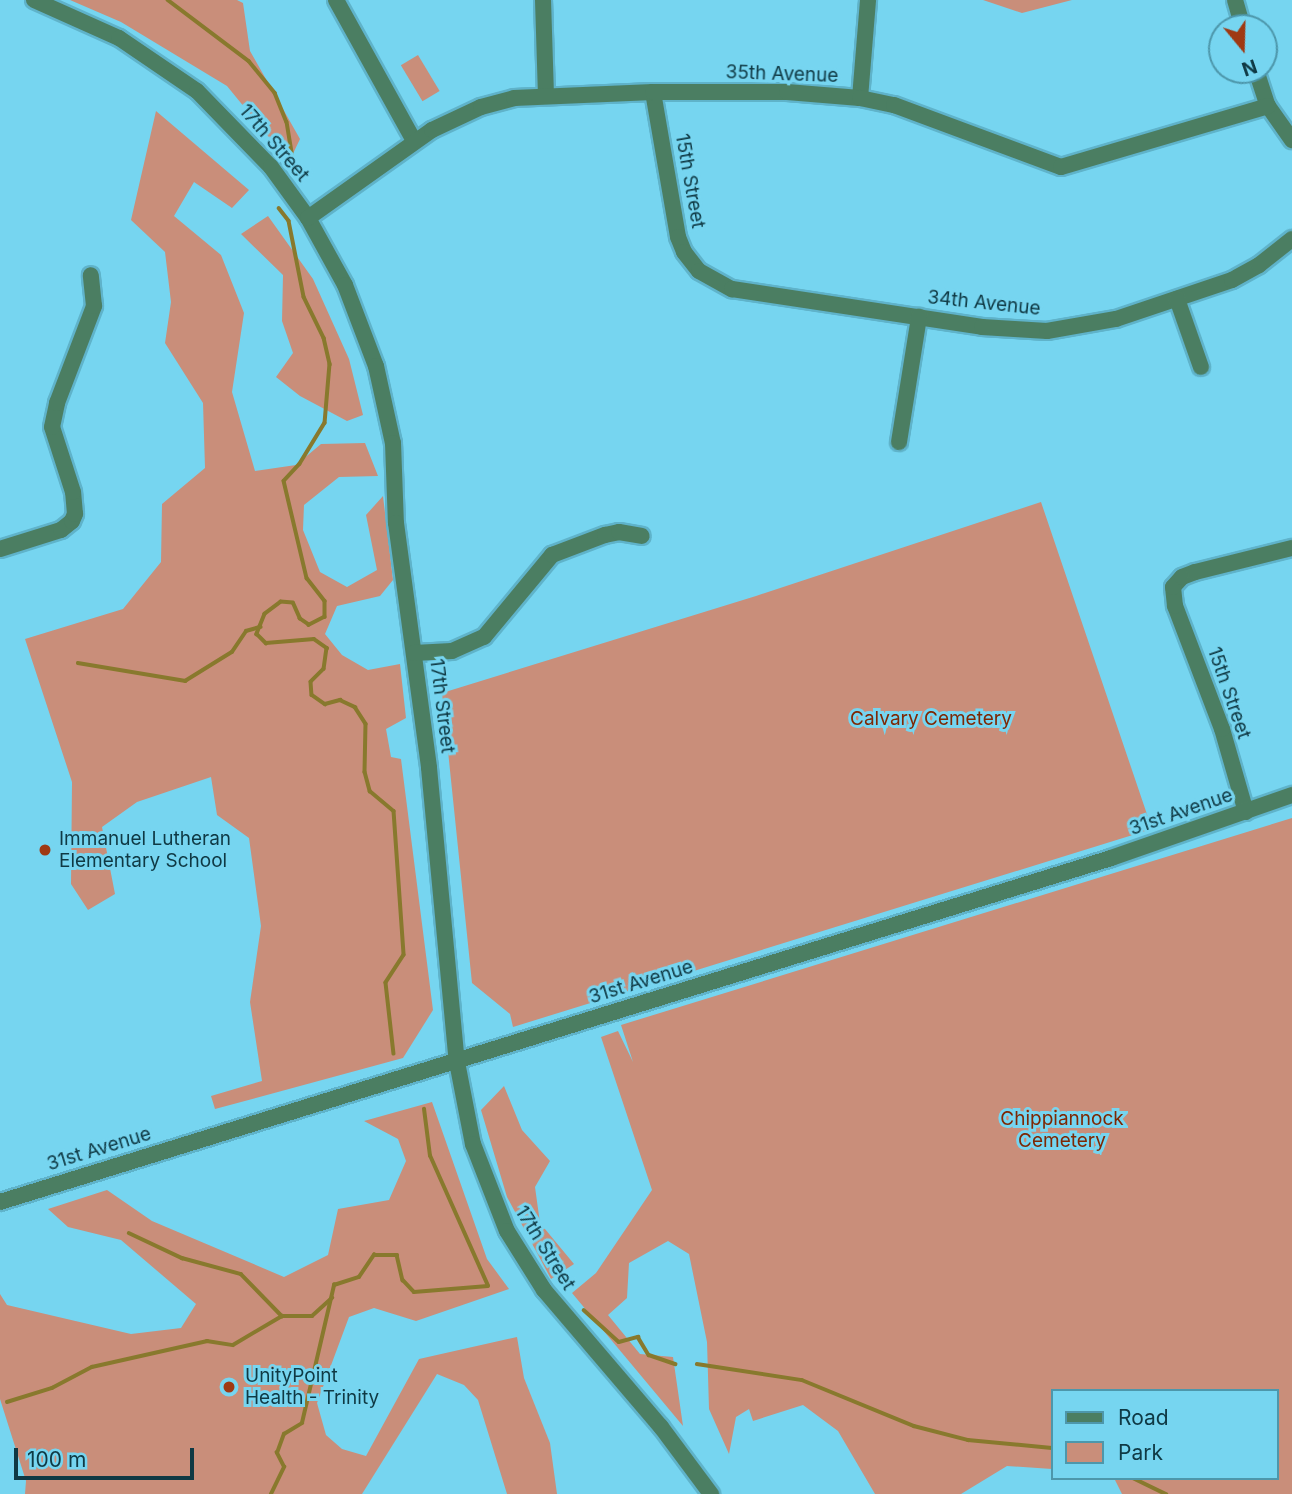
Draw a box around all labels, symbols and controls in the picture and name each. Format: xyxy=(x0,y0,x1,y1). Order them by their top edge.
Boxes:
north arrow xyxy=(1208,14,1278,84)
text: N xyxy=(1239,54,1260,81)
street label: 35th Avenue xyxy=(725,61,839,87)
street label: 17th Street xyxy=(234,100,314,186)
street label: 15th Street xyxy=(670,132,710,230)
street label: 34th Avenue xyxy=(926,286,1042,320)
street label: 15th Street xyxy=(1203,644,1255,742)
street label: 17th Street xyxy=(425,658,459,754)
park label: Calvary Cemetery xyxy=(850,708,1012,730)
street label: 31st Avenue xyxy=(1126,784,1236,840)
place label: Immanuel Lutheran Elementary School xyxy=(59,828,231,872)
marker: Immanuel Lutheran Elementary School xyxy=(37,842,53,858)
street label: 31st Avenue xyxy=(586,955,696,1009)
park label: Chippiannock Cemetery xyxy=(1000,1108,1124,1152)
street label: 31st Avenue xyxy=(44,1122,154,1176)
street label: 17th Street xyxy=(510,1202,580,1294)
place label: UnityPoint Health - Trinity xyxy=(245,1365,379,1409)
marker: UnityPoint Health - Trinity xyxy=(219,1377,239,1397)
legend xyxy=(1050,1389,1278,1480)
text: Road xyxy=(1118,1405,1169,1430)
scale bar xyxy=(18,1434,198,1478)
text: Park xyxy=(1118,1440,1163,1465)
text: 100 m xyxy=(27,1447,86,1472)

